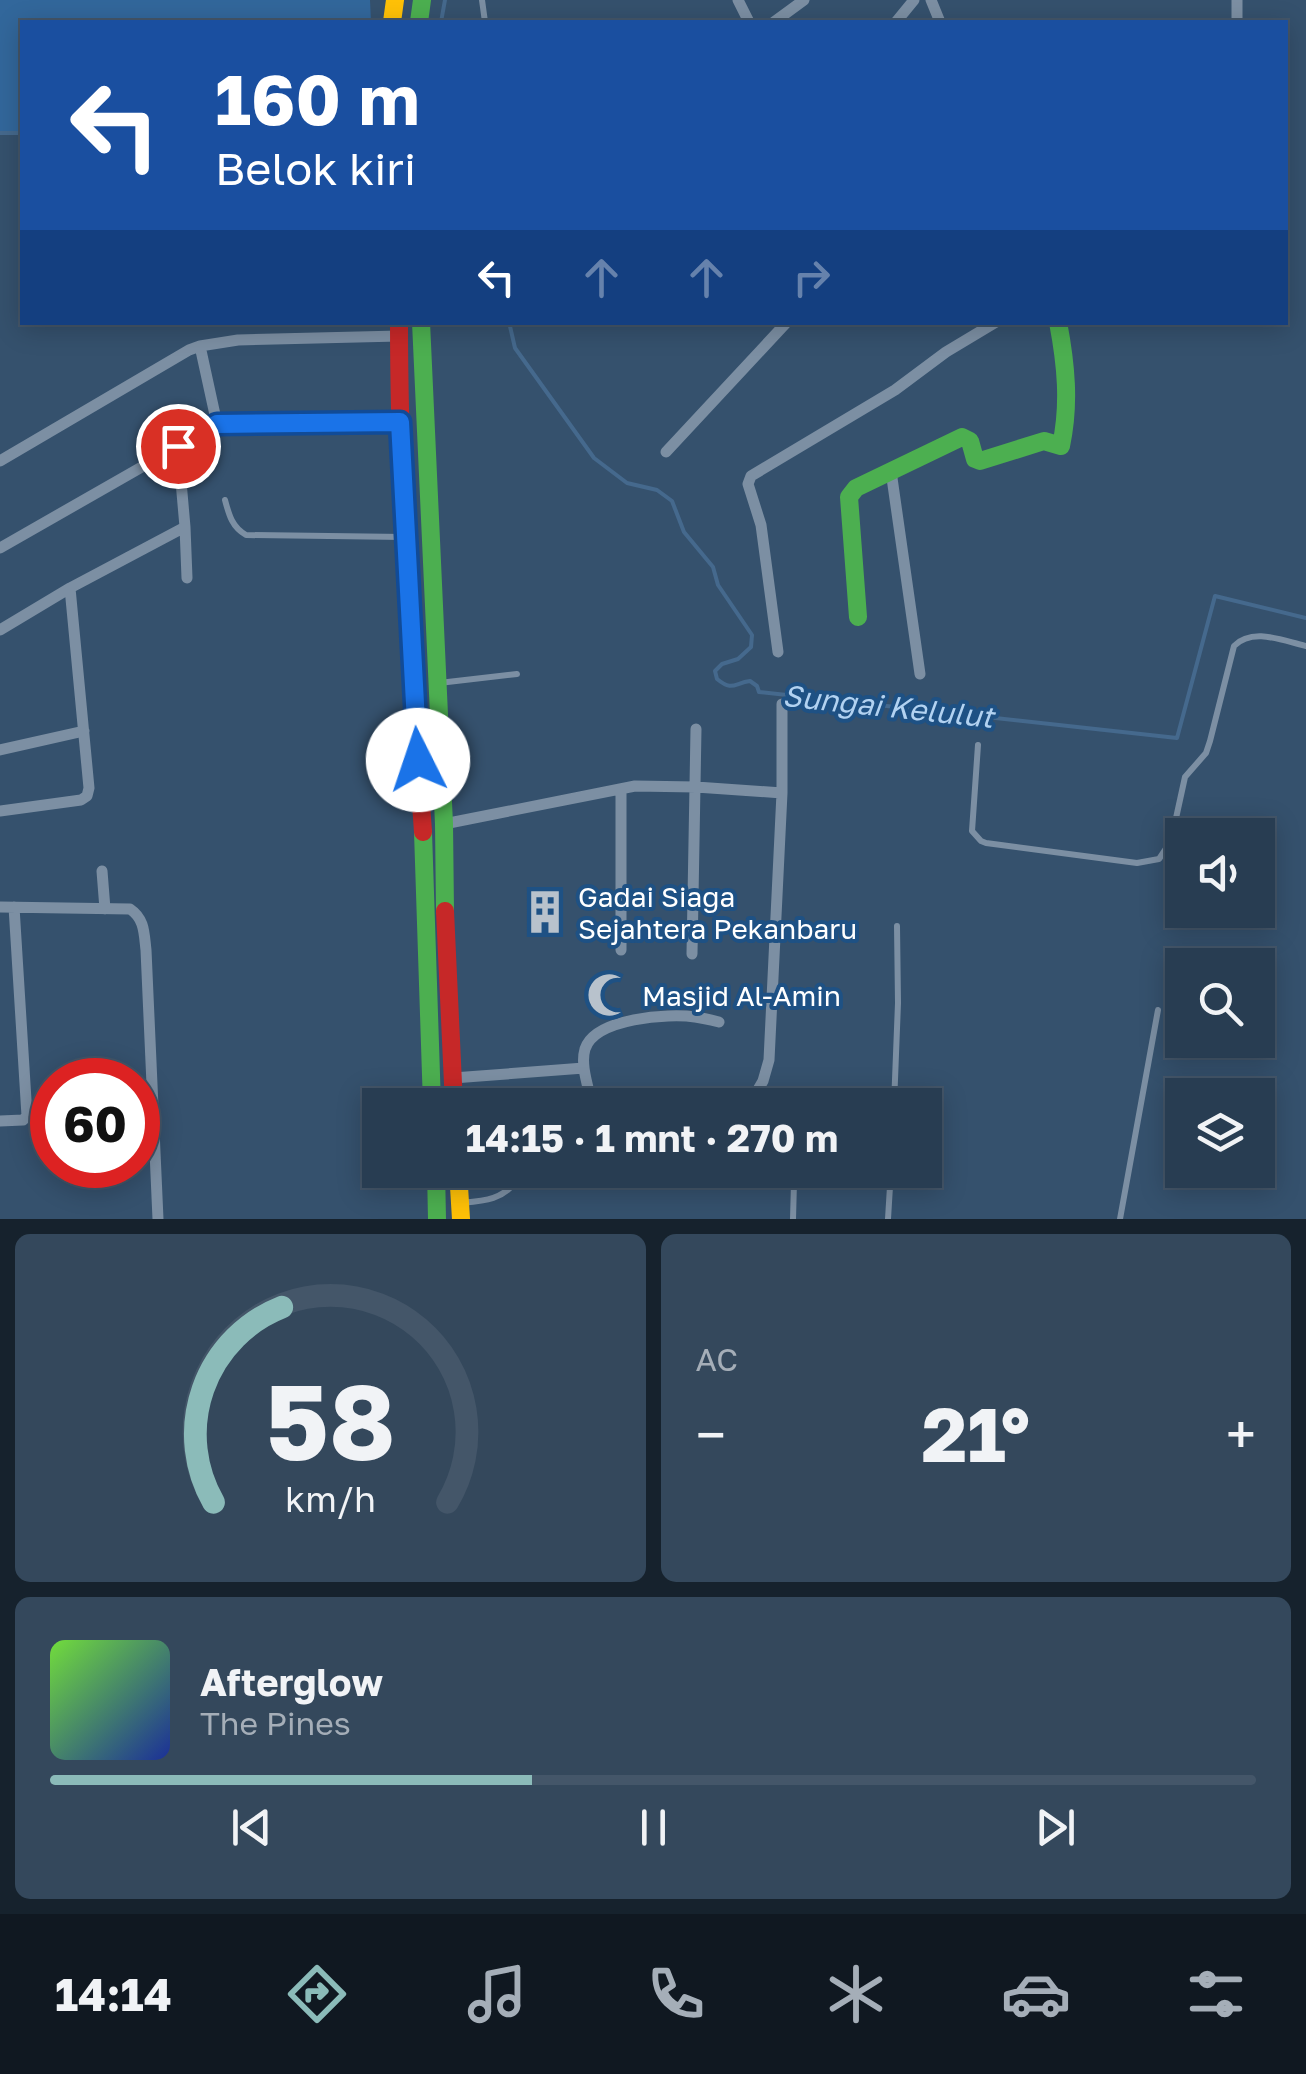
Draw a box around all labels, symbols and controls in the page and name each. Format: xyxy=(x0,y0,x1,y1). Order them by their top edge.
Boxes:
text: 160 m xyxy=(215,56,420,140)
icon: left xyxy=(50,60,180,190)
text: Belok kiri xyxy=(215,141,416,195)
icon: left xyxy=(469,250,524,305)
icon: ahead xyxy=(574,250,629,305)
icon: ahead xyxy=(679,250,734,305)
icon: right xyxy=(784,250,839,305)
pin xyxy=(136,404,221,489)
icon: arrive xyxy=(151,419,206,474)
water label: Sungai Kelulut xyxy=(781,677,998,735)
position arrow xyxy=(366,708,470,812)
map controls xyxy=(1165,818,1275,1188)
button: sound xyxy=(1165,818,1275,928)
place label: Gadai Siaga Sejahtera Pekanbaru xyxy=(578,880,857,945)
building icon: Gadai Siaga Sejahtera Pekanbaru xyxy=(521,888,569,936)
button: search xyxy=(1165,948,1275,1058)
mosque icon: Masjid Al-Amin xyxy=(585,971,633,1019)
place label: Masjid Al-Amin xyxy=(642,979,841,1012)
speed limit sign: 60 xyxy=(30,1058,160,1188)
button: layers xyxy=(1165,1078,1275,1188)
text: 14:15 · 1 mnt · 270 m xyxy=(466,1115,838,1160)
text: AC xyxy=(696,1340,738,1378)
text: 58 xyxy=(265,1358,395,1483)
text: 21° xyxy=(921,1388,1030,1479)
text: − xyxy=(696,1401,726,1467)
text: + xyxy=(1226,1401,1256,1467)
text: km/h xyxy=(285,1477,376,1520)
text: Afterglow xyxy=(200,1659,383,1704)
text: The Pines xyxy=(200,1704,351,1742)
icon: previous xyxy=(224,1800,279,1855)
icon: pause xyxy=(626,1800,681,1855)
icon: next xyxy=(1028,1800,1083,1855)
icon: directions xyxy=(282,1959,352,2029)
icon: music xyxy=(462,1959,532,2029)
icon: phone xyxy=(641,1959,711,2029)
icon: climate xyxy=(821,1959,891,2029)
icon: car xyxy=(1001,1959,1071,2029)
icon: filters xyxy=(1181,1959,1251,2029)
text: 14:14 xyxy=(55,1967,172,2021)

